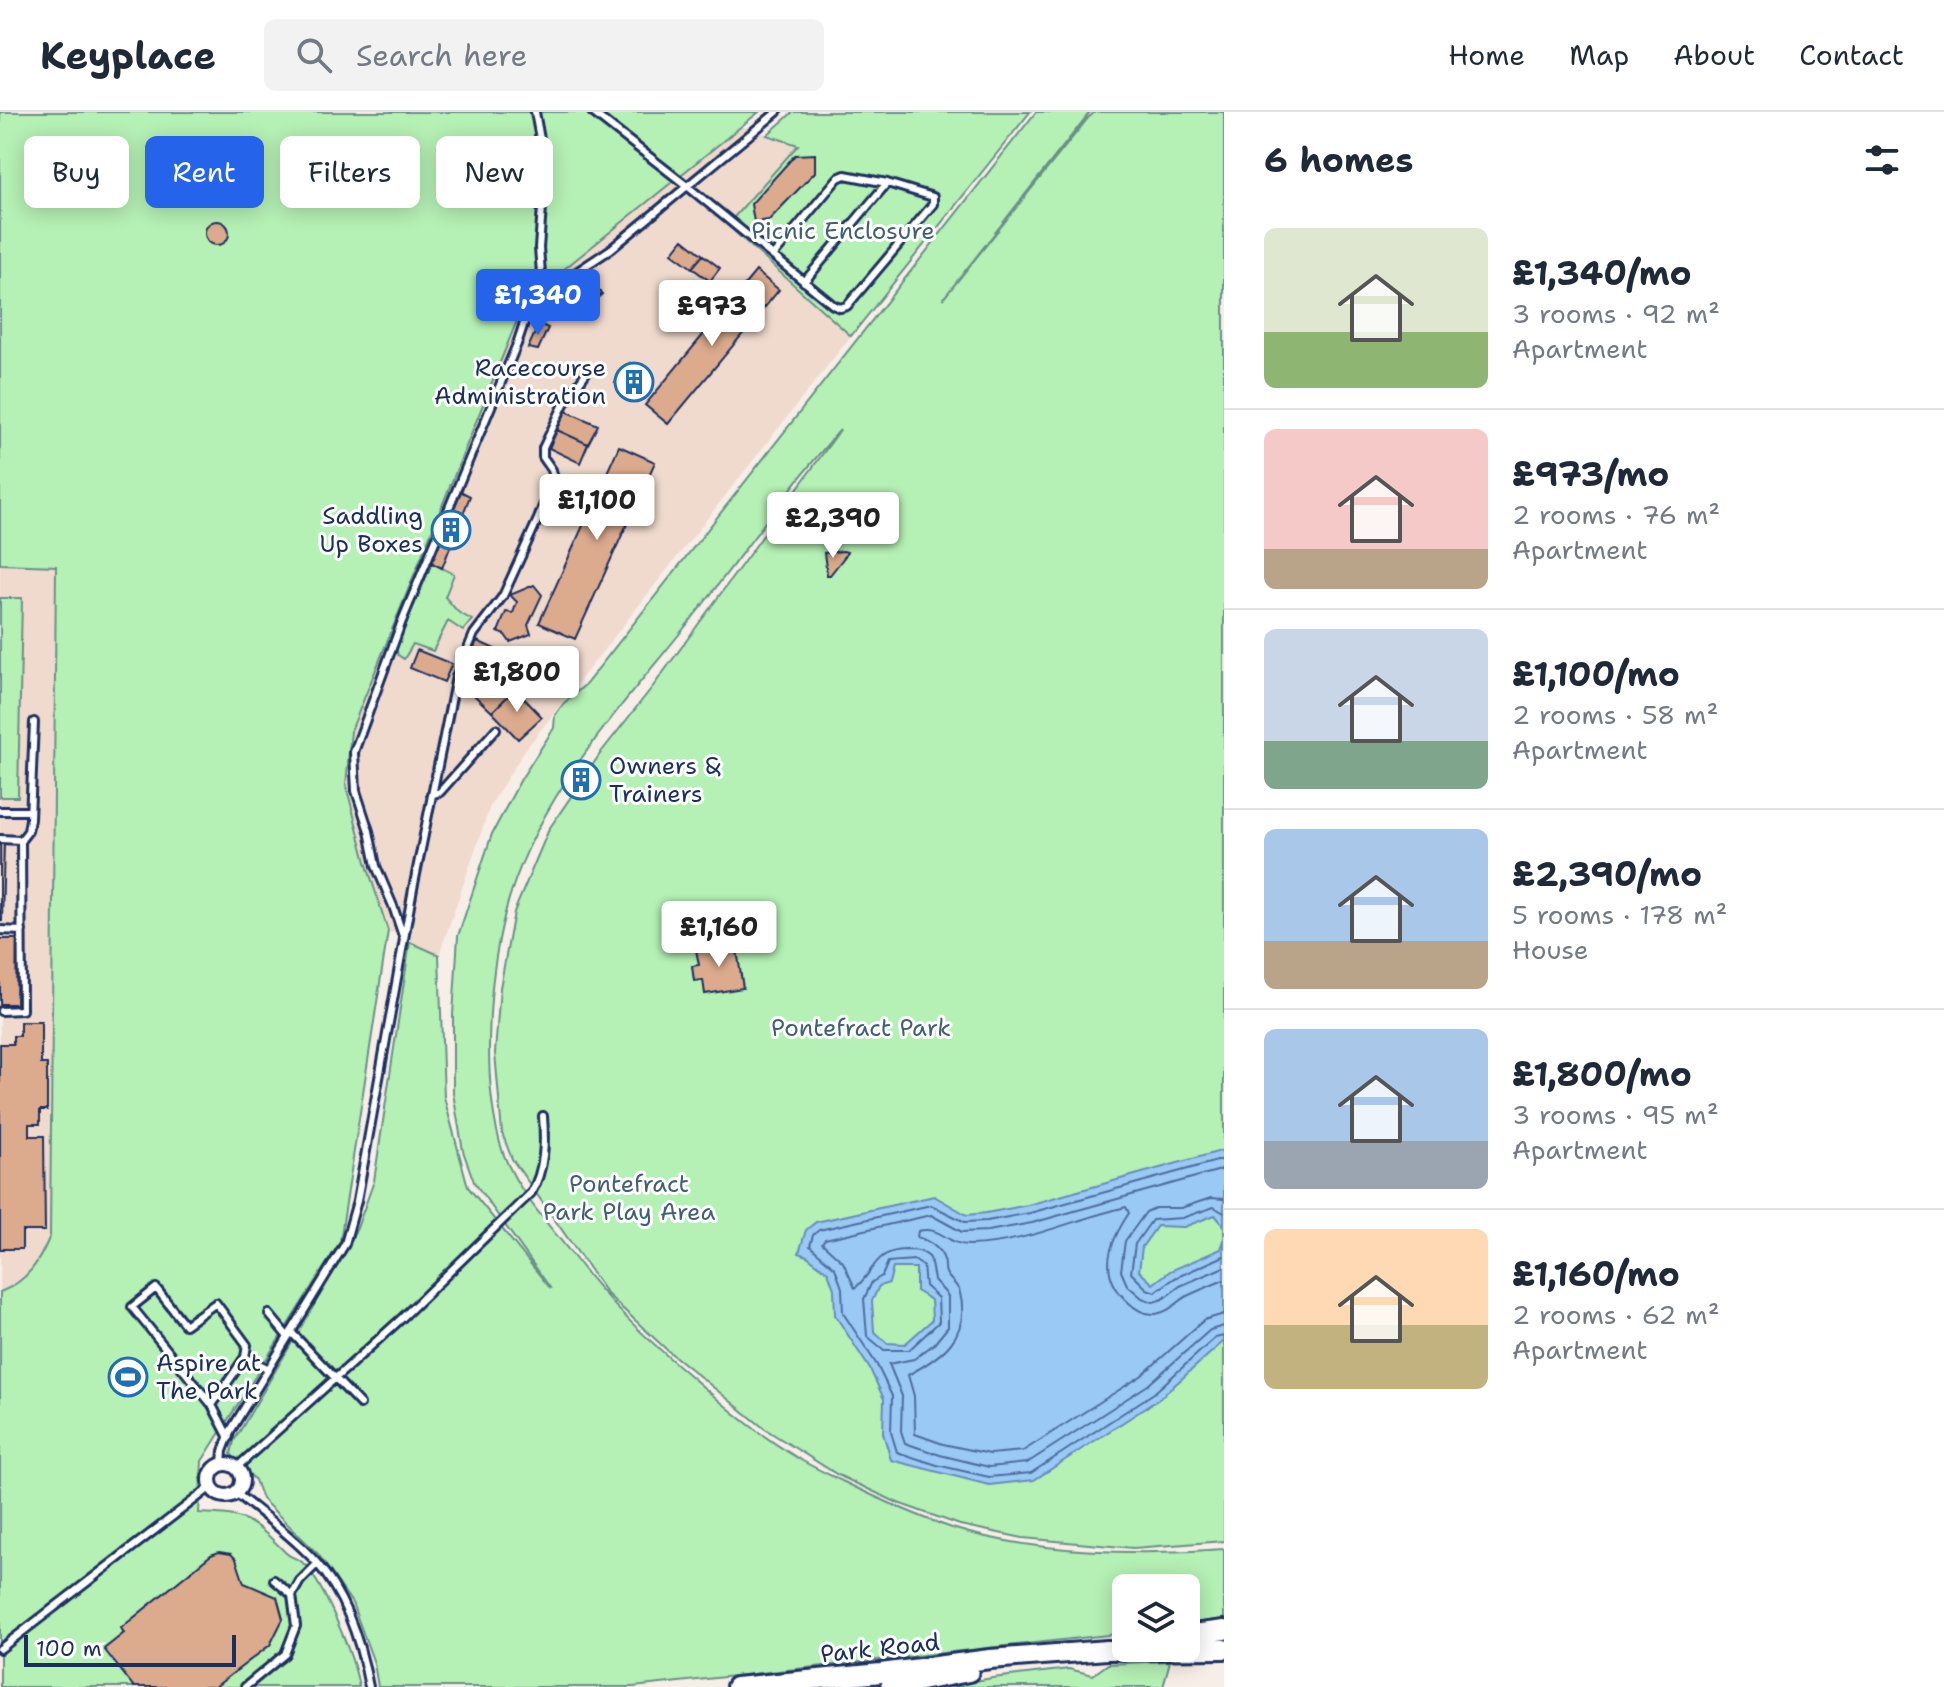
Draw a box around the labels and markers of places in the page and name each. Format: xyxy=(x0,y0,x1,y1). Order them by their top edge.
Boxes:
pin: £1,340 xyxy=(473,269,603,337)
pin: £973 xyxy=(665,280,759,348)
place label: Racecourse Administration xyxy=(434,352,606,412)
building icon: Racecourse Administration xyxy=(613,361,655,403)
pin: £1,100 xyxy=(532,474,662,542)
pin: £2,390 xyxy=(768,492,898,560)
place label: Saddling Up Boxes xyxy=(319,500,423,560)
building icon: Saddling Up Boxes xyxy=(430,509,472,551)
pin: £1,800 xyxy=(452,646,582,714)
place label: Owners & Trainers xyxy=(609,750,721,810)
building icon: Owners & Trainers xyxy=(560,759,602,801)
pin: £1,160 xyxy=(654,901,784,969)
place label: Aspire at The Park xyxy=(156,1347,261,1407)
sports icon: Aspire at The Park xyxy=(107,1356,149,1398)

